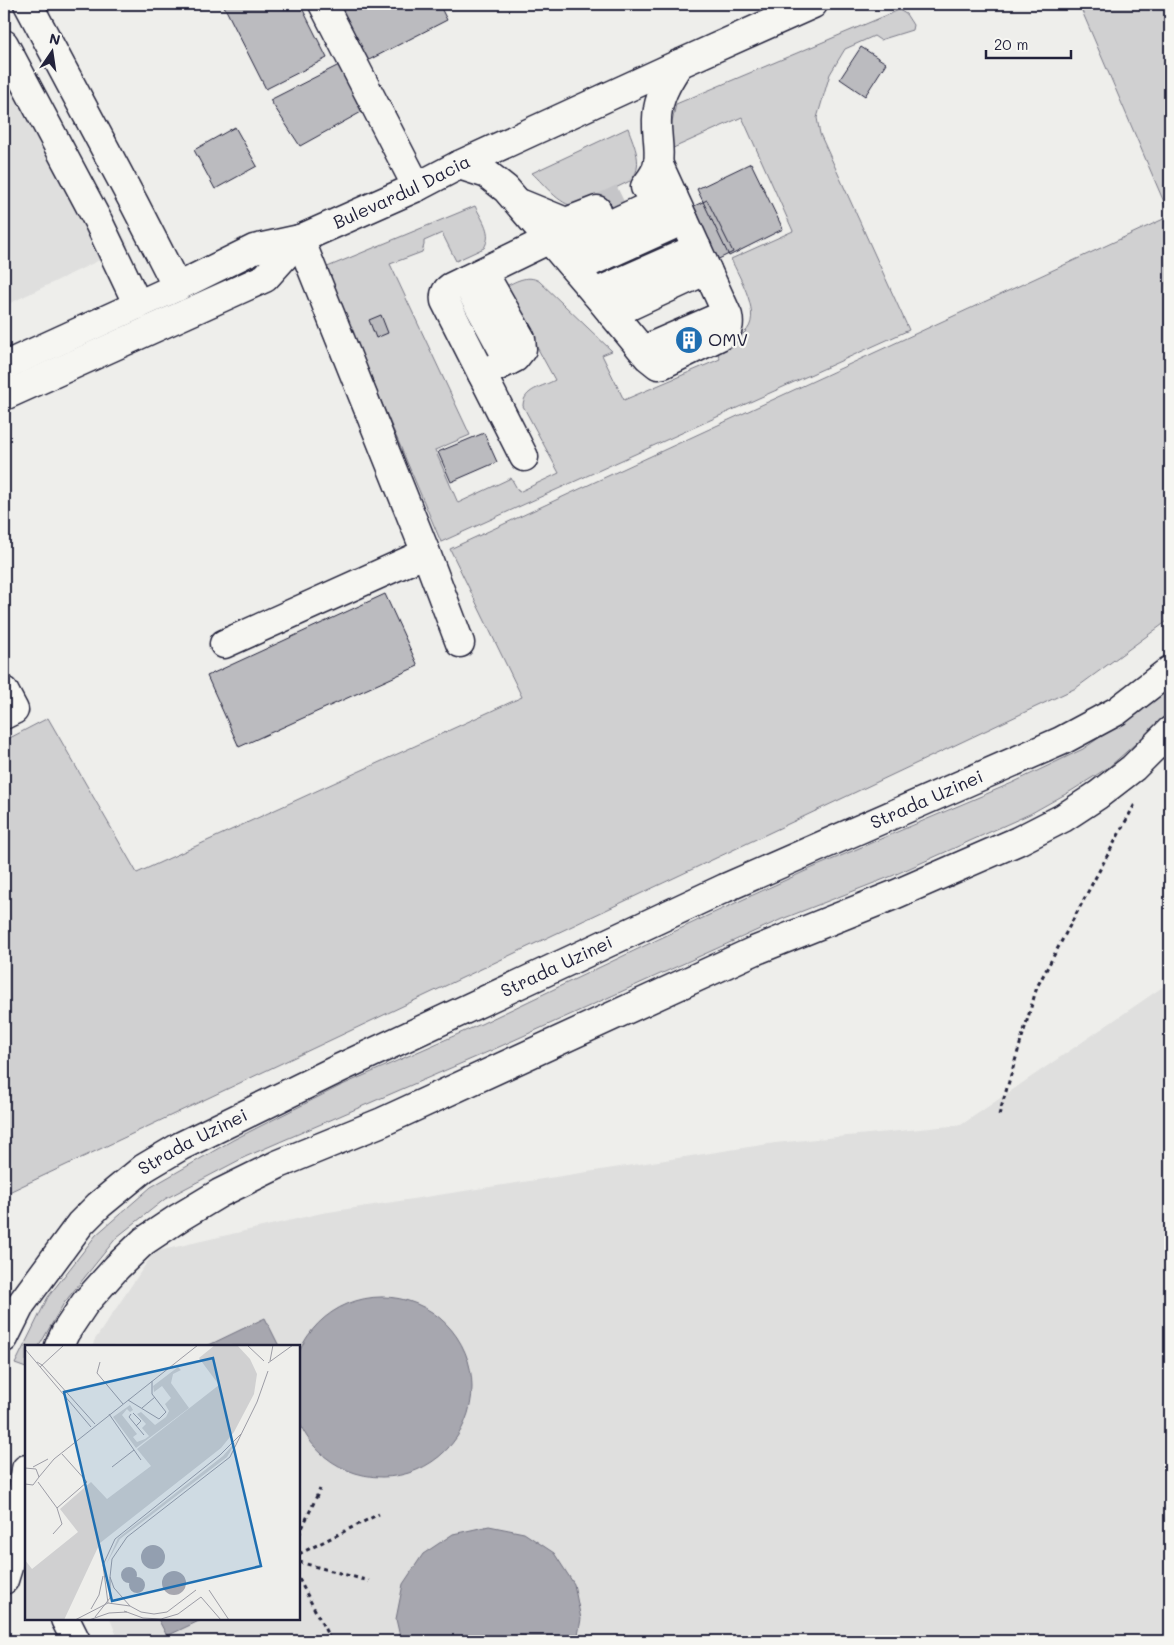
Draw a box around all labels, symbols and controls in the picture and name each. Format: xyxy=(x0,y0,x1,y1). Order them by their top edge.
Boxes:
north arrow xyxy=(28,28,78,78)
text: N xyxy=(48,28,62,49)
scale bar xyxy=(986,28,1072,60)
text: 20 m xyxy=(994,34,1028,54)
street label: Bulevardul Dacia xyxy=(329,149,474,234)
building icon: OMV xyxy=(674,325,704,355)
place label: OMV xyxy=(708,327,748,351)
street label: Strada Uzinei xyxy=(866,764,987,834)
street label: Strada Uzinei xyxy=(497,929,616,1002)
street label: Strada Uzinei xyxy=(133,1102,251,1180)
inset map xyxy=(25,1345,300,1620)

